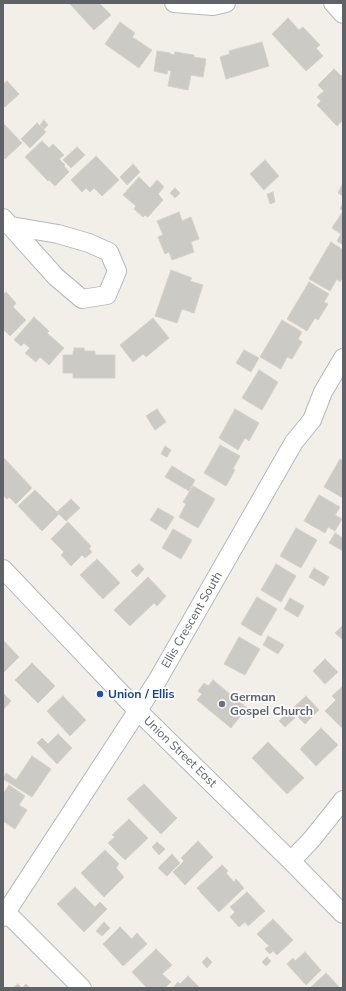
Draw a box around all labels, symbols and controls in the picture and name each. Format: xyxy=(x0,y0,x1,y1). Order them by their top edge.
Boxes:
street label: Ellis Crescent South xyxy=(159,569,225,671)
place label: Union / Ellis xyxy=(108,687,175,701)
marker: Union / Ellis xyxy=(95,689,105,699)
place label: German Gospel Church xyxy=(230,690,313,718)
marker: German Gospel Church xyxy=(217,699,227,709)
street label: Union Street East xyxy=(140,713,220,791)

